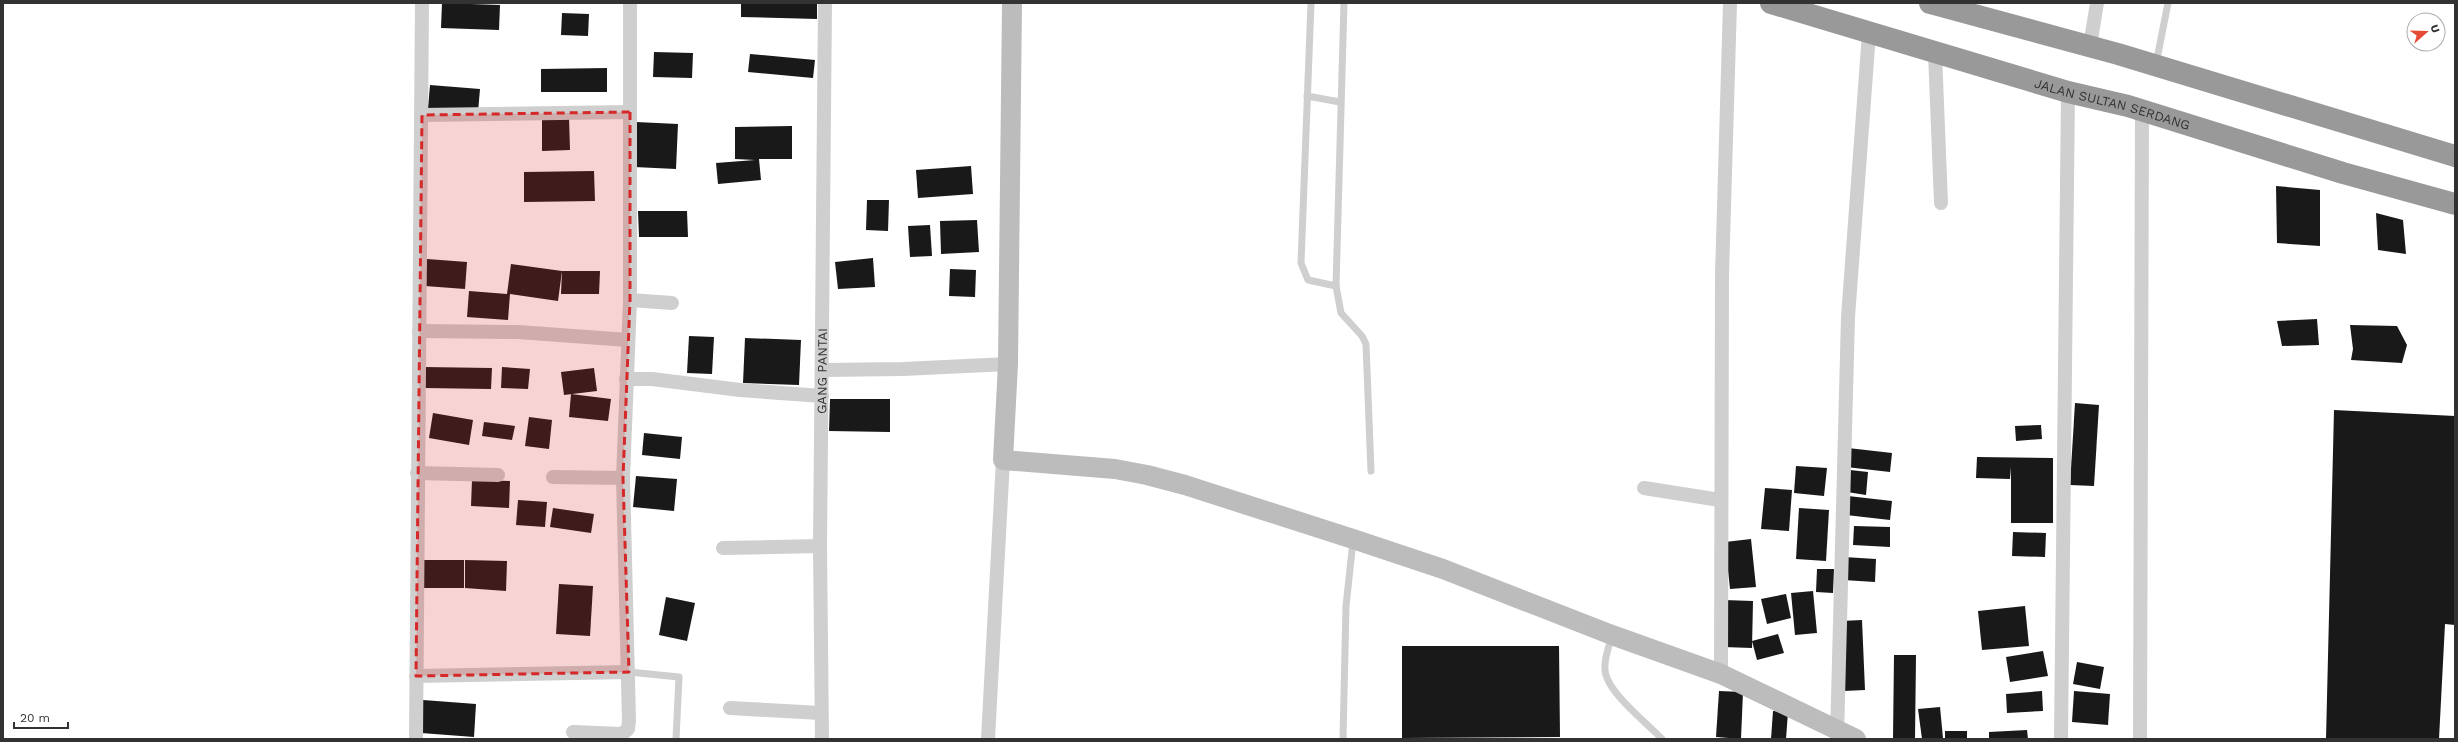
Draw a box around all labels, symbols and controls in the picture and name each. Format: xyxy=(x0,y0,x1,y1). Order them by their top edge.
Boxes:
north arrow xyxy=(2406,12,2446,52)
text: U xyxy=(2427,23,2442,35)
street label: JALAN SULTAN SERDANG xyxy=(2033,75,2192,132)
street label: GANG PANTAI xyxy=(814,328,830,414)
scale bar xyxy=(14,704,68,730)
text: 20 m xyxy=(20,711,50,725)

